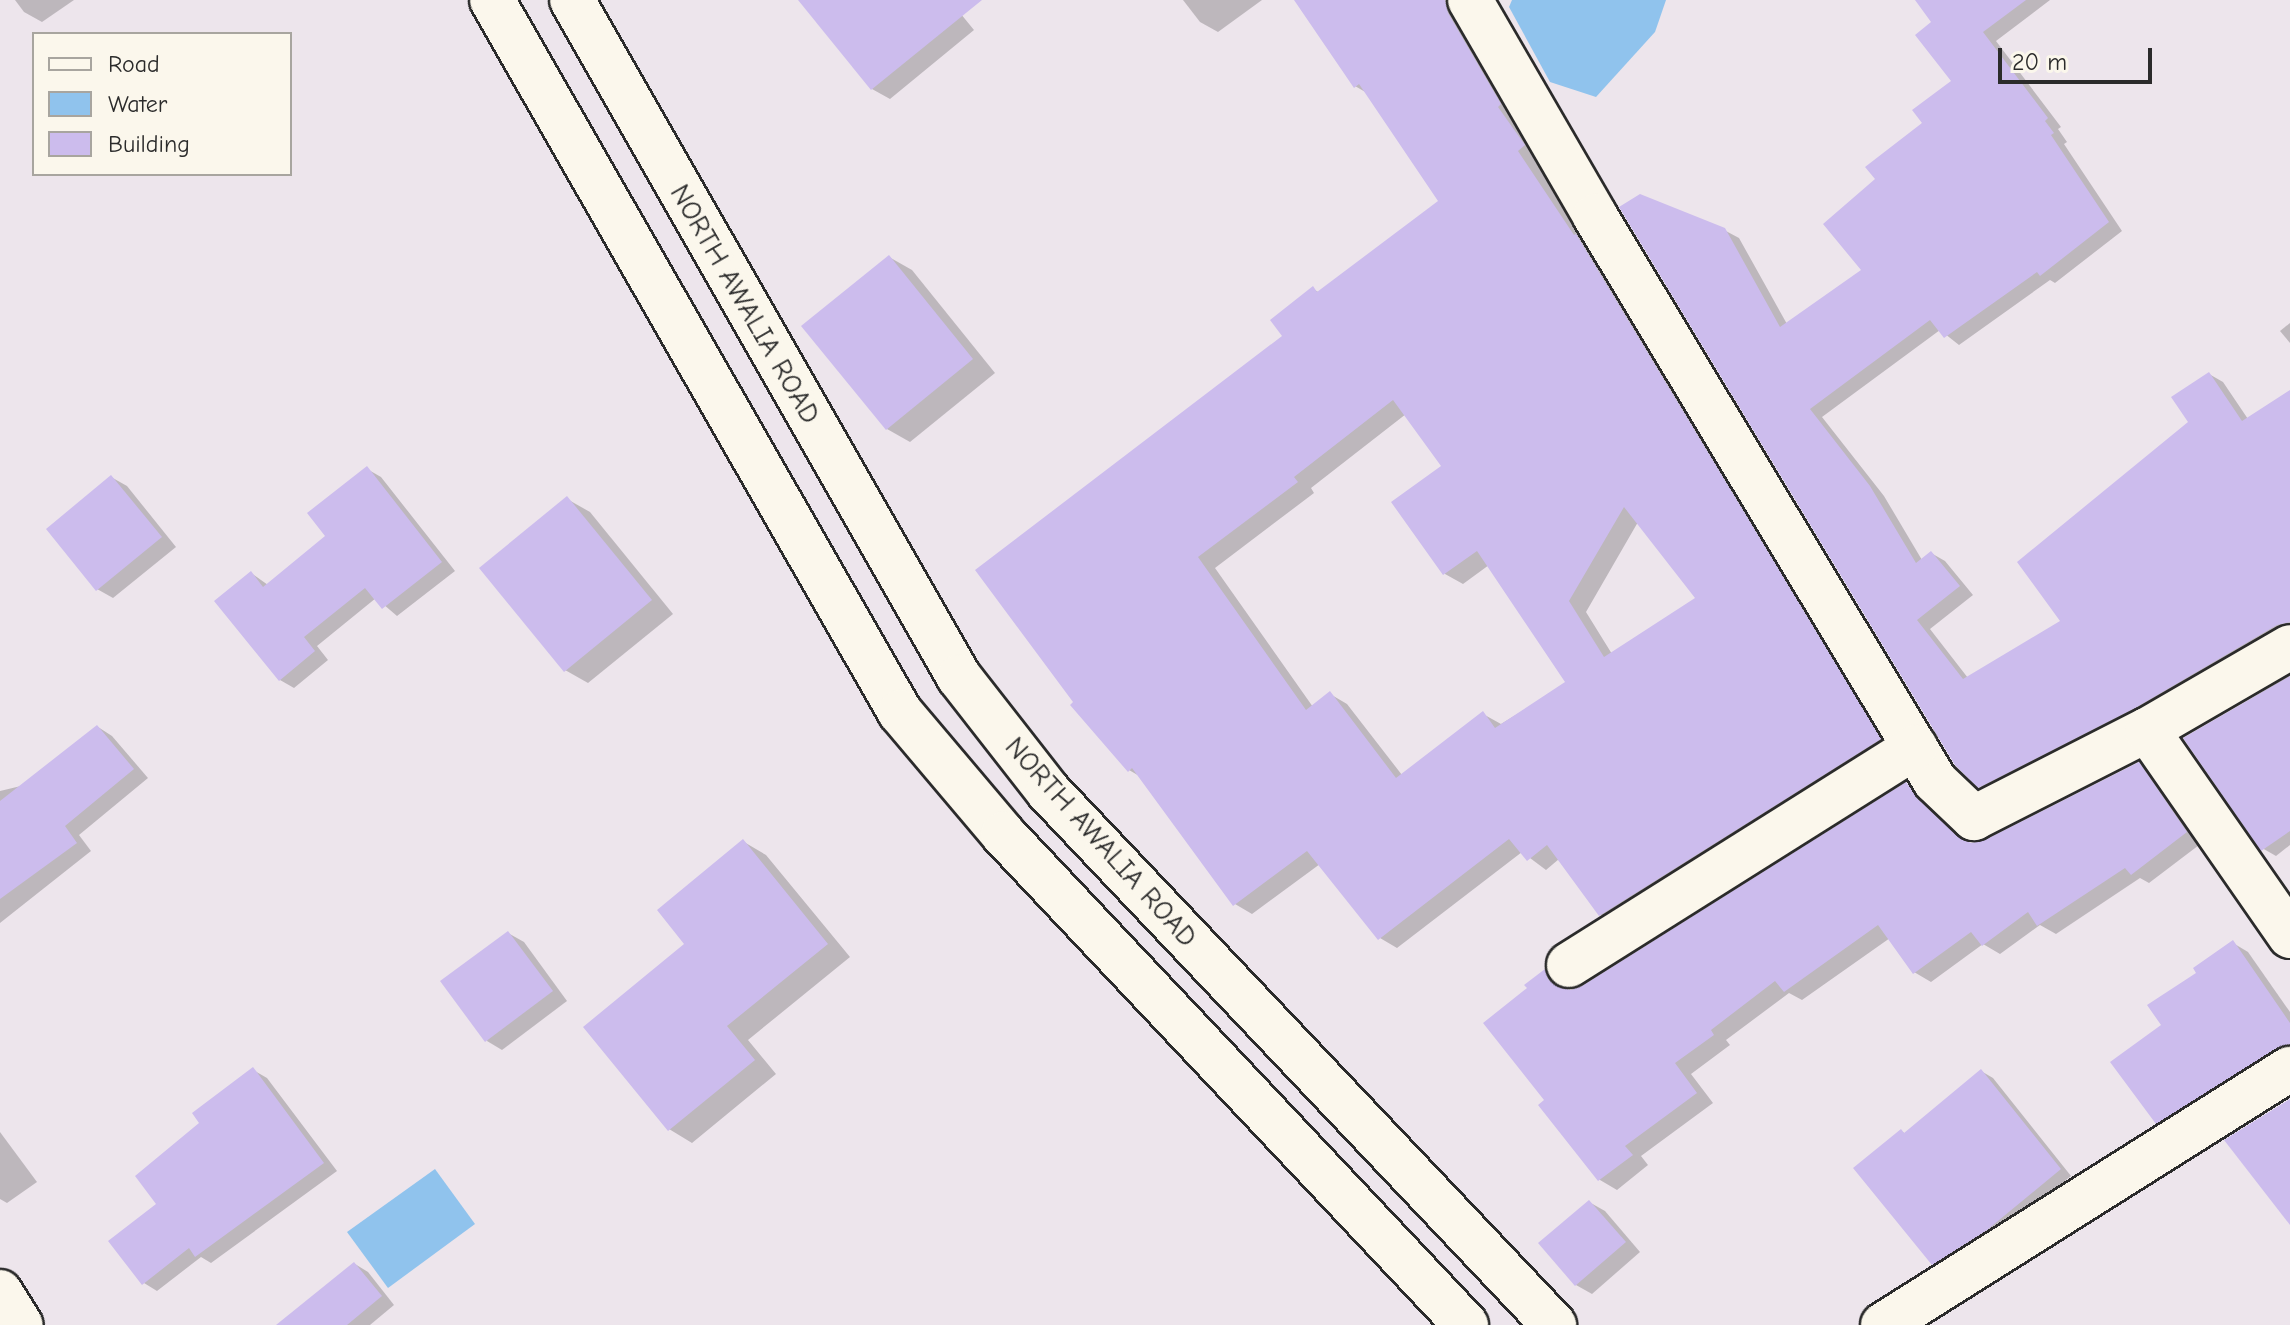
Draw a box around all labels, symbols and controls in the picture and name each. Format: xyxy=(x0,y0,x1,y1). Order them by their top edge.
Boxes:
legend xyxy=(32,32,292,176)
scale bar xyxy=(2002,32,2156,82)
text: 20 m xyxy=(2012,48,2067,76)
text: Road xyxy=(108,50,160,78)
text: Water xyxy=(108,90,167,118)
text: Building xyxy=(108,130,190,158)
street label: NORTH AWALIA ROAD xyxy=(663,178,827,430)
street label: NORTH AWALIA ROAD xyxy=(998,730,1204,954)

